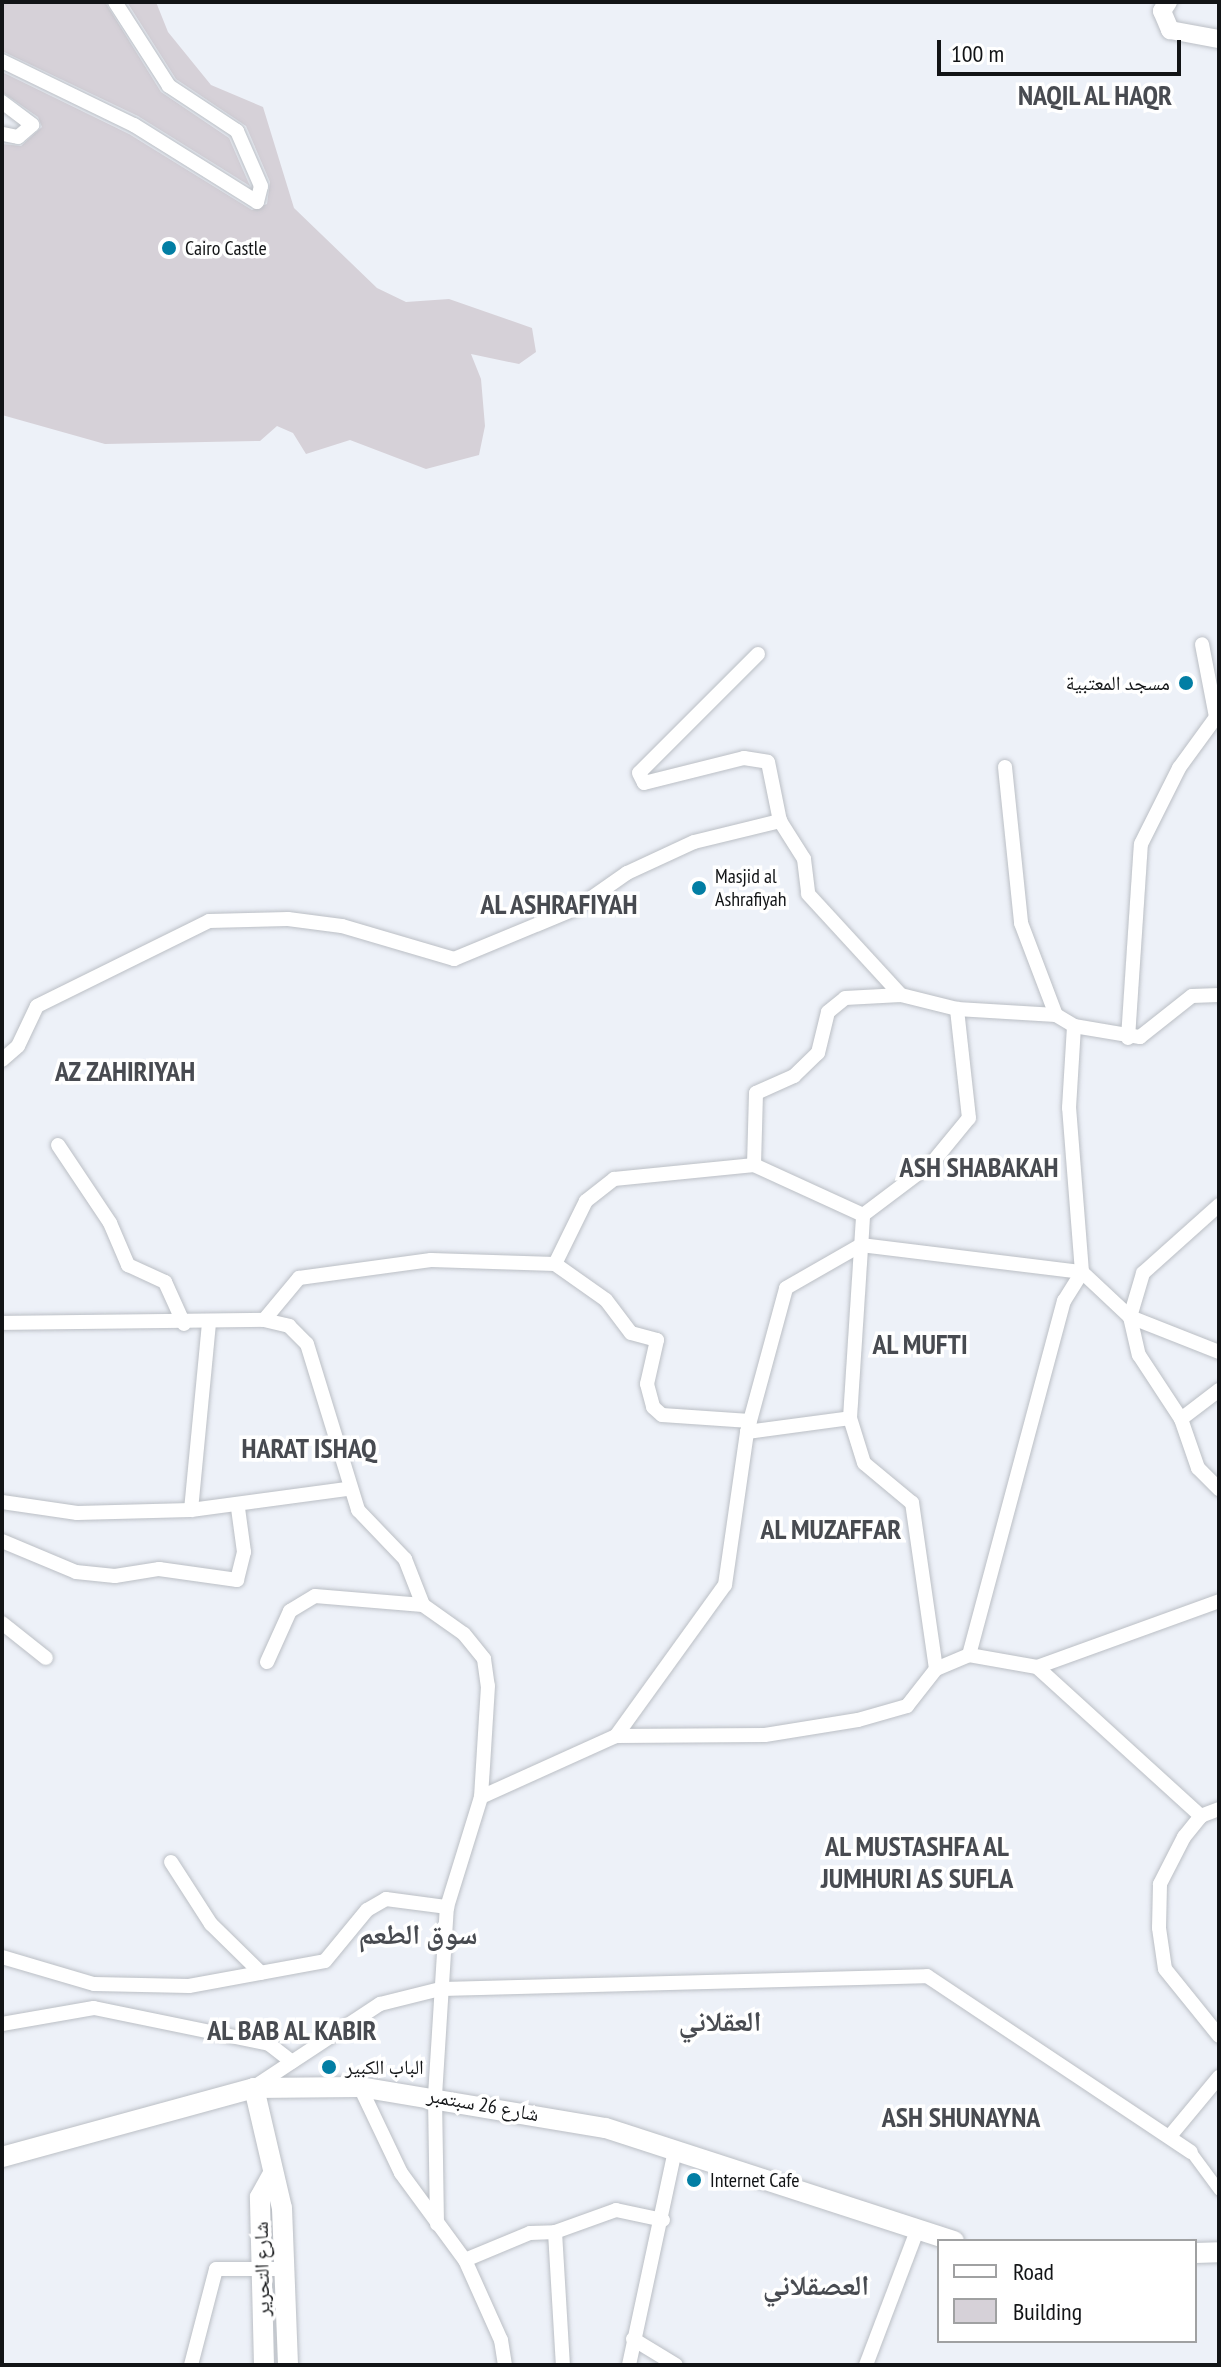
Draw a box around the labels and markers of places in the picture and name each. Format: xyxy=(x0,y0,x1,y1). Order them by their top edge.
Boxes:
place label: Cairo Castle xyxy=(185,236,267,260)
marker: Cairo Castle xyxy=(160,239,178,257)
place label: مسجد المعتبية xyxy=(1066,671,1170,695)
marker: مسجد المعتبية xyxy=(1177,674,1195,692)
place label: Masjid al Ashrafiyah xyxy=(715,864,787,911)
marker: Masjid al Ashrafiyah xyxy=(690,879,708,897)
place label: الباب الكبير xyxy=(345,2055,424,2079)
marker: الباب الكبير xyxy=(320,2058,338,2076)
place label: Internet Cafe xyxy=(710,2168,799,2192)
marker: Internet Cafe xyxy=(685,2171,703,2189)

